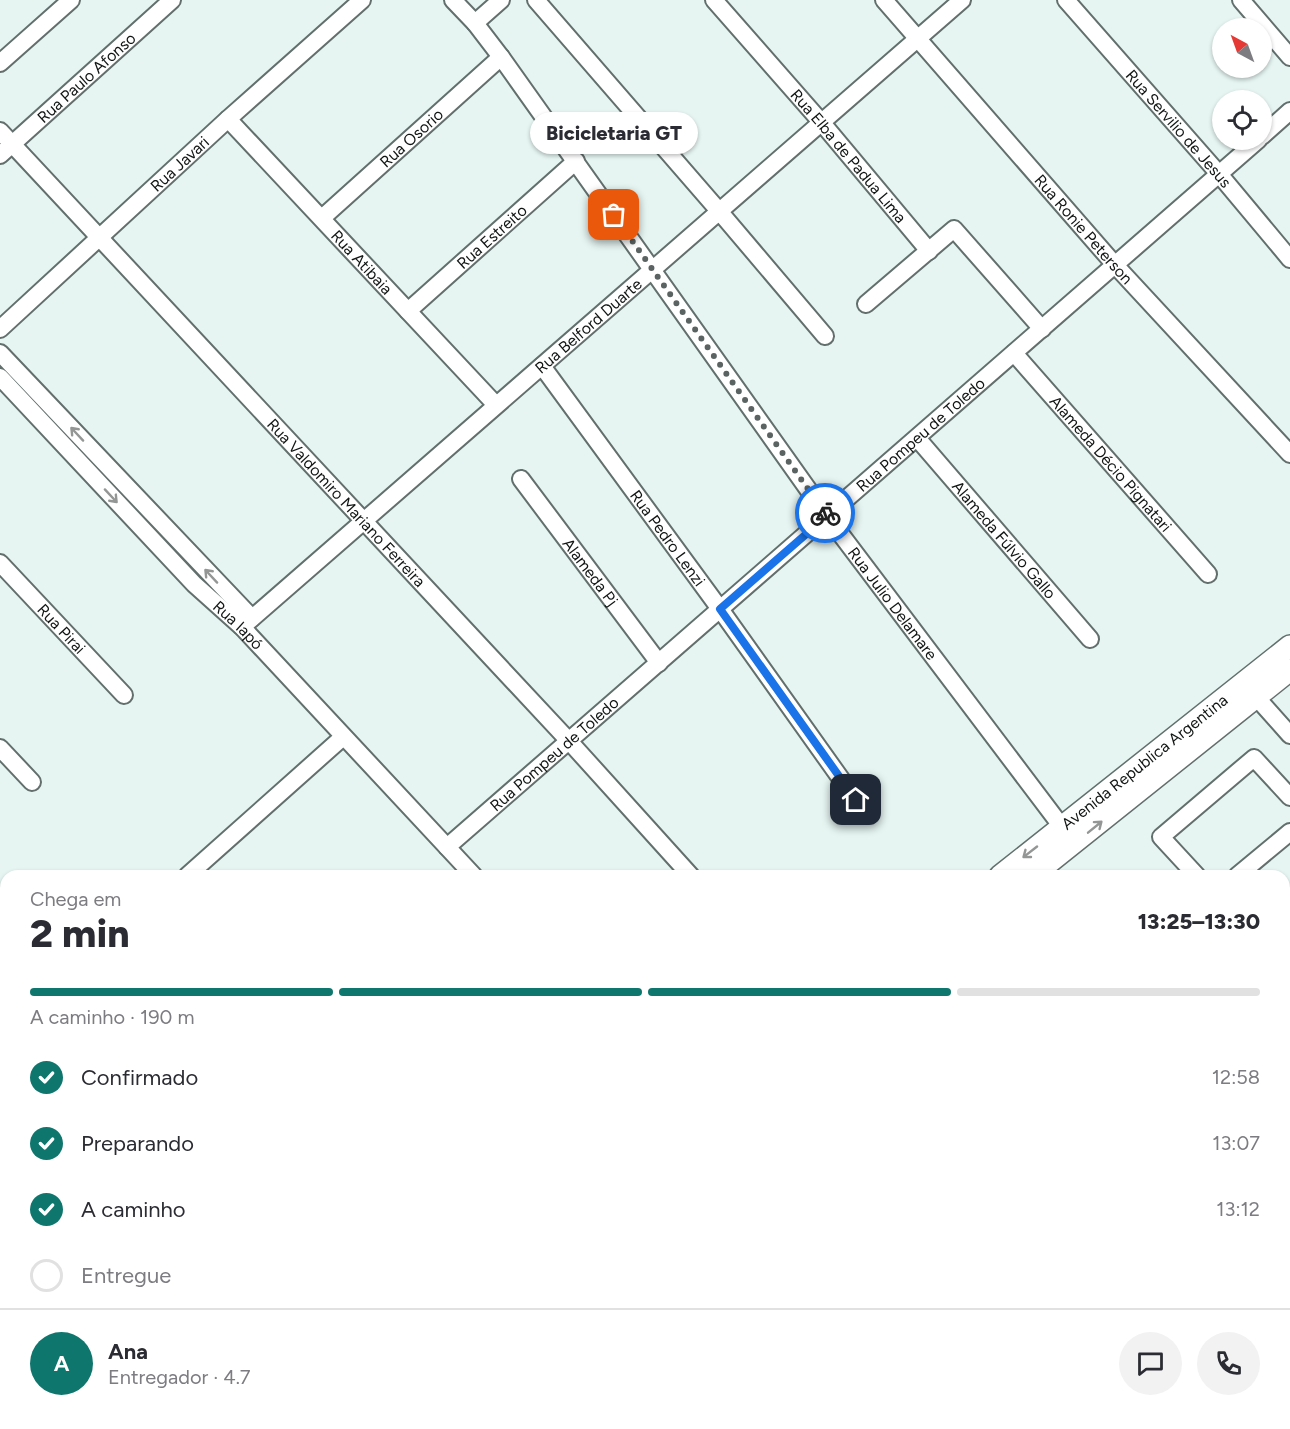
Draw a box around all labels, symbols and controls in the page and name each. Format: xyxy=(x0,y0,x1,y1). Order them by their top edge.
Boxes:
north arrow xyxy=(1212,18,1272,78)
map controls xyxy=(1212,18,1272,150)
street label: Rua Paulo Afonso xyxy=(33,28,139,126)
street label: Rua Servilio de Jesus xyxy=(1122,66,1236,191)
street label: Rua Elba de Padua Lima xyxy=(787,85,911,227)
button: locate xyxy=(1212,90,1272,150)
street label: Rua Osorio xyxy=(376,104,447,171)
callout: Bicicletaria GT xyxy=(530,113,698,155)
text: Bicicletaria GT xyxy=(546,121,682,145)
street label: Rua Javari xyxy=(146,132,213,195)
street label: Rua Ronie Peterson xyxy=(1031,170,1137,288)
pin xyxy=(588,189,639,240)
icon: bag xyxy=(597,198,630,231)
street label: Rua Estreito xyxy=(453,200,530,273)
street label: Rua Atibaia xyxy=(327,226,397,298)
street label: Rua Belford Duarte xyxy=(531,274,646,377)
street label: Rua Pompeu de Toledo xyxy=(852,373,989,496)
street label: Alameda Décio Pignatari xyxy=(1046,392,1176,535)
street label: Rua Valdomiro Mariano Ferreira xyxy=(263,414,430,591)
one-way arrow xyxy=(70,427,85,442)
street label: Alameda Fúlvio Gallo xyxy=(948,477,1060,602)
courier xyxy=(795,483,855,543)
street label: Rua Pedro Lenzi xyxy=(626,486,709,590)
one-way arrow xyxy=(104,489,118,504)
icon: bike xyxy=(809,497,842,530)
street label: Alameda Pj xyxy=(559,534,622,610)
street label: Rua Julio Delamare xyxy=(844,543,942,664)
one-way arrow xyxy=(205,569,219,584)
street label: Rua Iapó xyxy=(209,596,267,653)
street label: Rua Pirai xyxy=(34,600,90,657)
street label: Avenida Republica Argentina xyxy=(1057,690,1231,833)
street label: Rua Pompeu de Toledo xyxy=(486,693,622,815)
pin xyxy=(830,774,881,825)
icon: home xyxy=(839,783,872,816)
one-way arrow xyxy=(1087,821,1103,834)
one-way arrow xyxy=(1022,846,1038,859)
text: Chega em xyxy=(30,887,121,911)
text: 13:25–13:30 xyxy=(1138,908,1260,935)
text: 2 min xyxy=(30,910,130,957)
text: A caminho · 190 m xyxy=(30,1005,194,1029)
icon: check xyxy=(30,1061,63,1094)
text: Confirmado xyxy=(81,1064,198,1091)
text: 12:58 xyxy=(1212,1065,1260,1089)
icon: check xyxy=(30,1127,63,1160)
text: Preparando xyxy=(81,1130,194,1157)
text: 13:07 xyxy=(1212,1131,1260,1155)
icon: check xyxy=(30,1193,63,1226)
text: A caminho xyxy=(81,1196,186,1223)
text: 13:12 xyxy=(1216,1197,1260,1221)
text: Entregue xyxy=(81,1262,171,1289)
button: chat xyxy=(1119,1332,1182,1395)
button: phone xyxy=(1197,1332,1260,1395)
text: Ana xyxy=(108,1338,148,1365)
text: A xyxy=(54,1350,69,1377)
text: Entregador · 4.7 xyxy=(108,1365,251,1389)

